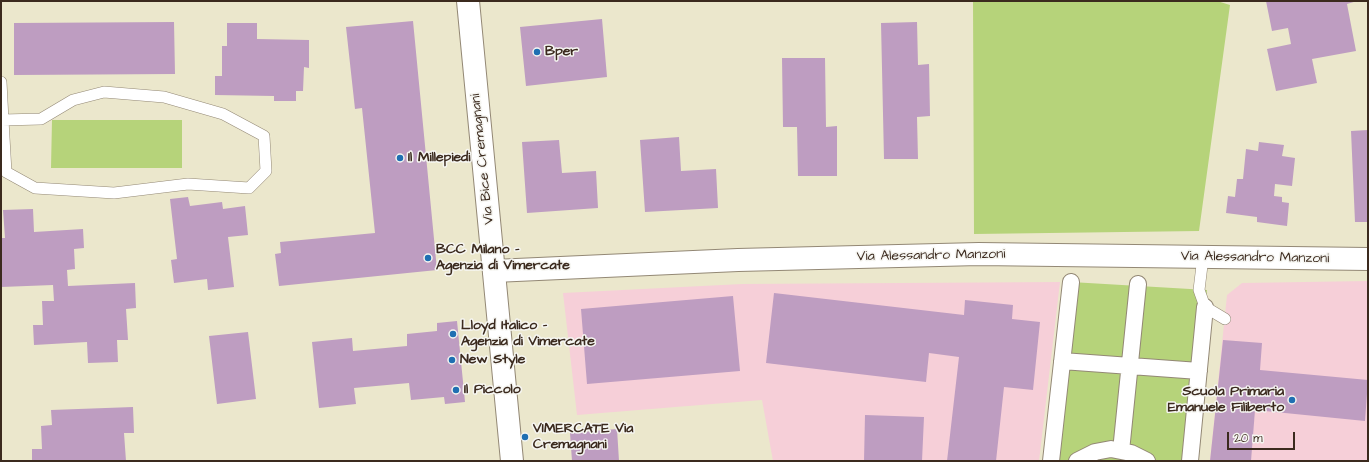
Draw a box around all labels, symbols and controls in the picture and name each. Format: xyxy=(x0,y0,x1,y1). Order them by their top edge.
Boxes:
place label: Bper xyxy=(545,44,578,60)
marker: Bper xyxy=(532,47,542,57)
street label: Via Bice Cremagnani xyxy=(468,93,498,225)
place label: Il Millepiedi xyxy=(408,150,470,166)
marker: Il Millepiedi xyxy=(395,153,405,163)
place label: BCC Milano - Agenzia di Vimercate xyxy=(436,242,570,274)
street label: Via Alessandro Manzoni xyxy=(857,246,1005,266)
street label: Via Alessandro Manzoni xyxy=(1181,248,1329,268)
marker: BCC Milano - Agenzia di Vimercate xyxy=(423,253,433,263)
place label: Lloyd Italico - Agenzia di Vimercate xyxy=(461,318,595,350)
marker: Lloyd Italico - Agenzia di Vimercate xyxy=(448,329,458,339)
place label: New Style xyxy=(460,352,525,368)
marker: New Style xyxy=(447,355,457,365)
place label: Il Piccolo xyxy=(464,382,521,398)
place label: Scuola Primaria Emanuele Filiberto xyxy=(1168,384,1284,416)
marker: Il Piccolo xyxy=(451,385,461,395)
marker: Scuola Primaria Emanuele Filiberto xyxy=(1287,395,1297,405)
place label: VIMERCATE Via Cremagnani xyxy=(533,421,633,454)
scale bar xyxy=(1229,424,1297,450)
text: 20 m xyxy=(1234,430,1263,447)
marker: VIMERCATE Via Cremagnani xyxy=(520,432,530,442)

